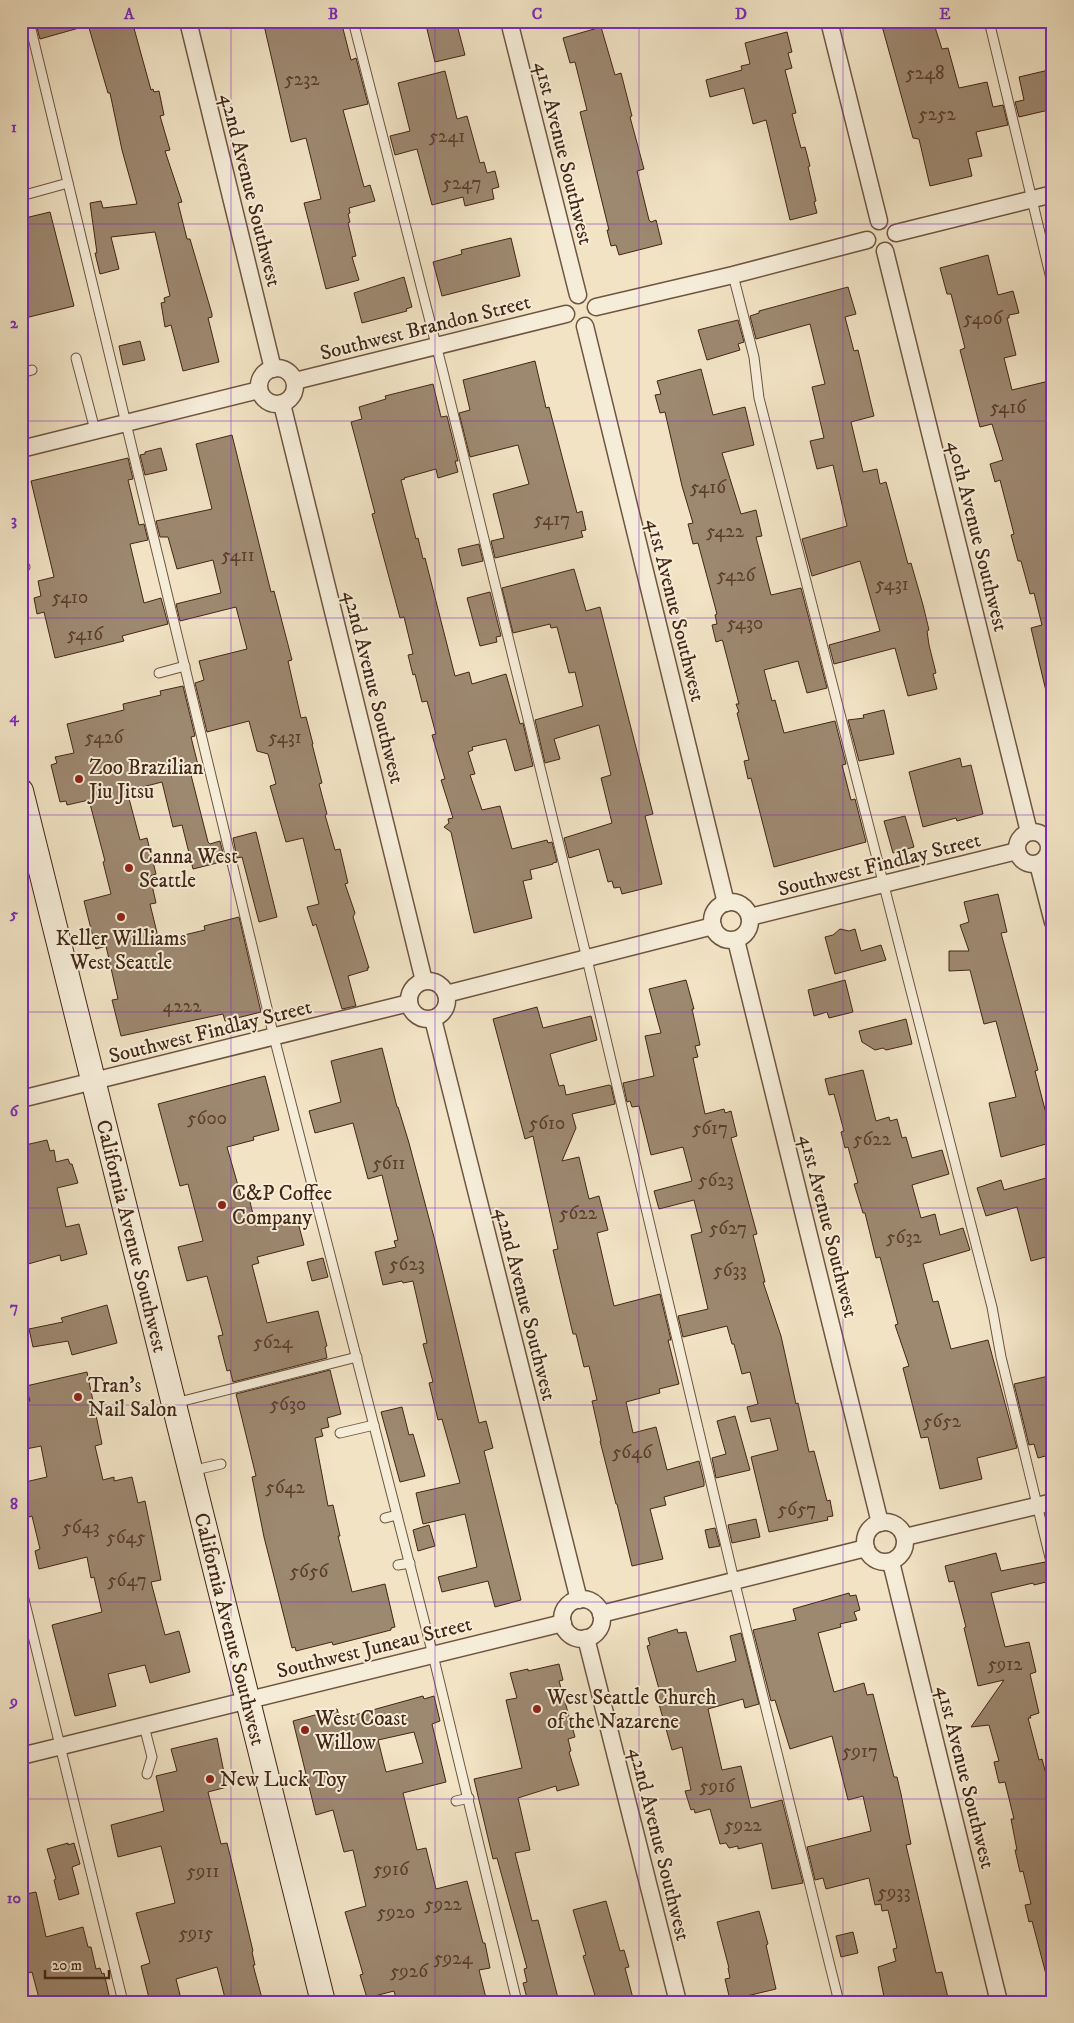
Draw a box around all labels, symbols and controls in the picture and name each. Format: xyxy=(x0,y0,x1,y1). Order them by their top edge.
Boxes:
text: A xyxy=(123,4,135,24)
text: B xyxy=(328,4,338,24)
text: C xyxy=(532,4,542,24)
text: D xyxy=(735,4,747,24)
text: E xyxy=(939,4,951,24)
street label: 41st Avenue Southwest xyxy=(528,59,598,248)
house number: 5248 xyxy=(905,62,945,85)
house number: 5232 xyxy=(284,68,320,91)
street label: 42nd Avenue Southwest xyxy=(213,91,287,290)
house number: 5252 xyxy=(918,103,956,126)
text: 1 xyxy=(11,117,17,137)
house number: 5241 xyxy=(429,125,465,148)
house number: 5247 xyxy=(442,172,482,195)
street label: Southwest Brandon Street xyxy=(317,289,533,367)
house number: 5406 xyxy=(963,307,1004,330)
text: 2 xyxy=(10,313,19,333)
house number: 5416 xyxy=(990,396,1027,419)
street label: 40th Avenue Southwest xyxy=(941,438,1013,634)
house number: 5416 xyxy=(690,476,727,499)
house number: 5417 xyxy=(534,508,570,531)
text: 3 xyxy=(11,510,17,530)
street label: 41st Avenue Southwest xyxy=(640,516,710,705)
house number: 5422 xyxy=(706,520,745,543)
house number: 5411 xyxy=(221,544,255,567)
house number: 5426 xyxy=(717,564,756,587)
house number: 5431 xyxy=(875,573,909,596)
house number: 5410 xyxy=(52,586,88,609)
street label: 42nd Avenue Southwest xyxy=(336,588,410,787)
house number: 5430 xyxy=(727,612,763,635)
house number: 5416 xyxy=(67,623,104,646)
text: 4 xyxy=(8,707,19,727)
house number: 5426 xyxy=(85,726,124,749)
house number: 5431 xyxy=(268,726,302,749)
place label: Zoo Brazilian Jiu Jitsu xyxy=(87,755,203,805)
marker: Zoo Brazilian Jiu Jitsu xyxy=(73,773,85,785)
street label: Southwest Findlay Street xyxy=(775,827,984,903)
place label: Canna West Seattle xyxy=(139,844,238,894)
marker: Canna West Seattle xyxy=(123,862,135,874)
text: 5 xyxy=(9,904,18,924)
marker: Keller Williams West Seattle xyxy=(115,911,127,923)
place label: Keller Williams West Seattle xyxy=(55,926,187,976)
street label: Southwest Findlay Street xyxy=(106,994,315,1070)
house number: 4222 xyxy=(163,995,202,1018)
text: 6 xyxy=(10,1101,20,1121)
house number: 5600 xyxy=(187,1107,227,1130)
house number: 5610 xyxy=(529,1112,565,1135)
street label: California Avenue Southwest xyxy=(90,1117,173,1356)
house number: 5617 xyxy=(692,1117,728,1140)
house number: 5622 xyxy=(853,1128,892,1151)
street label: 41st Avenue Southwest xyxy=(793,1132,863,1321)
house number: 5611 xyxy=(372,1152,406,1175)
house number: 5623 xyxy=(698,1169,734,1192)
place label: C&P Coffee Company xyxy=(232,1181,332,1231)
marker: C&P Coffee Company xyxy=(216,1199,228,1211)
house number: 5622 xyxy=(559,1202,598,1225)
street label: 42nd Avenue Southwest xyxy=(488,1205,562,1404)
house number: 5627 xyxy=(709,1217,747,1240)
house number: 5632 xyxy=(886,1226,923,1249)
house number: 5623 xyxy=(389,1253,425,1276)
house number: 5633 xyxy=(713,1259,747,1282)
text: 7 xyxy=(10,1297,18,1317)
house number: 5624 xyxy=(253,1331,294,1354)
place label: Tran’s Nail Salon xyxy=(88,1373,177,1423)
marker: Tran’s Nail Salon xyxy=(72,1391,84,1403)
house number: 5630 xyxy=(270,1393,306,1416)
house number: 5652 xyxy=(923,1410,962,1433)
house number: 5646 xyxy=(612,1441,653,1464)
house number: 5642 xyxy=(265,1476,305,1499)
text: 8 xyxy=(10,1494,18,1514)
house number: 5657 xyxy=(778,1498,816,1521)
street label: California Avenue Southwest xyxy=(188,1510,271,1749)
house number: 5643 xyxy=(62,1516,100,1539)
house number: 5645 xyxy=(106,1526,146,1549)
house number: 5656 xyxy=(290,1560,329,1583)
house number: 5647 xyxy=(107,1569,147,1592)
street label: Southwest Juneau Street xyxy=(274,1611,475,1685)
house number: 5912 xyxy=(987,1653,1023,1676)
street label: 41st Avenue Southwest xyxy=(930,1683,1000,1872)
place label: West Seattle Church of the Nazarene xyxy=(546,1685,716,1735)
text: 9 xyxy=(9,1691,18,1711)
marker: West Seattle Church of the Nazarene xyxy=(531,1703,543,1715)
place label: West Coast Willow xyxy=(314,1706,407,1756)
marker: West Coast Willow xyxy=(299,1724,311,1736)
house number: 5917 xyxy=(842,1740,878,1763)
street label: 42nd Avenue Southwest xyxy=(622,1745,696,1944)
place label: New Luck Toy xyxy=(220,1767,348,1793)
marker: New Luck Toy xyxy=(204,1773,216,1785)
house number: 5916 xyxy=(699,1775,736,1798)
house number: 5922 xyxy=(724,1814,762,1837)
house number: 5916 xyxy=(373,1858,410,1881)
house number: 5911 xyxy=(187,1860,219,1883)
house number: 5933 xyxy=(877,1881,911,1904)
text: 10 xyxy=(7,1888,22,1908)
house number: 5922 xyxy=(424,1893,462,1916)
house number: 5920 xyxy=(377,1901,415,1924)
house number: 5915 xyxy=(178,1922,214,1945)
house number: 5924 xyxy=(433,1947,474,1970)
scale bar xyxy=(45,1948,109,1980)
text: 20 m xyxy=(52,1956,82,1975)
house number: 5926 xyxy=(390,1960,429,1983)

